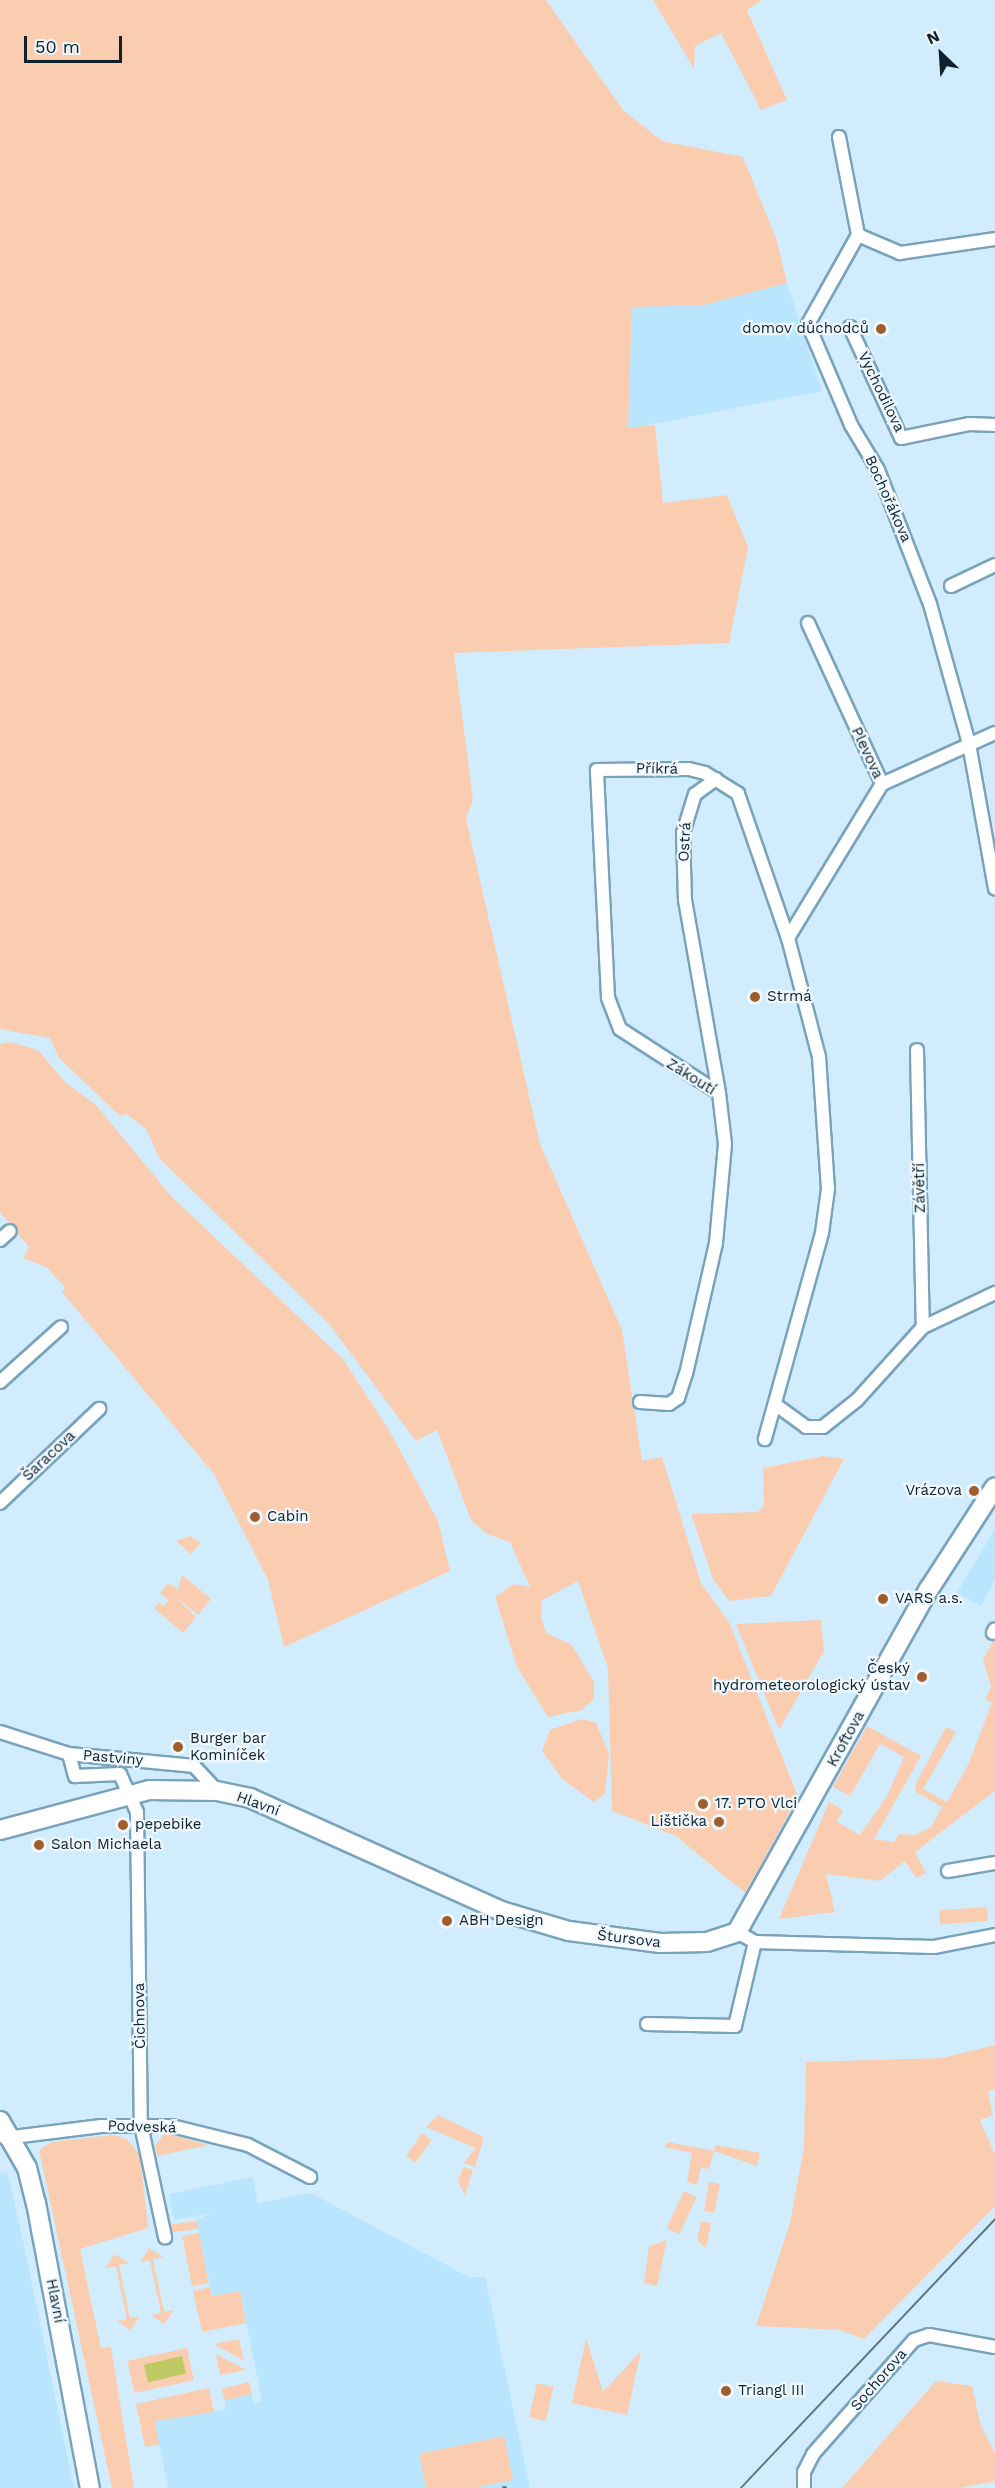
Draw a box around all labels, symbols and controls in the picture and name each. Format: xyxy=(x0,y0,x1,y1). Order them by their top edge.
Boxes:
scale bar xyxy=(27,24,124,62)
north arrow xyxy=(911,24,971,84)
text: N xyxy=(924,26,943,48)
text: 50 m xyxy=(35,36,80,57)
place label: domov důchodců xyxy=(742,320,869,338)
marker: domov důchodců xyxy=(874,322,888,336)
street label: Vychodilova xyxy=(854,349,908,435)
street label: Bochořákova xyxy=(861,453,915,545)
street label: Plevova xyxy=(847,724,887,782)
street label: Příkrá xyxy=(636,760,678,778)
street label: Ostrá xyxy=(675,822,695,862)
place label: Strmá xyxy=(767,988,812,1006)
marker: Strmá xyxy=(748,990,762,1004)
street label: Zákoutí xyxy=(663,1055,719,1099)
street label: Závětří xyxy=(911,1163,929,1213)
street label: Šaracova xyxy=(19,1427,79,1485)
place label: Vrázova xyxy=(905,1482,962,1500)
marker: Vrázova xyxy=(967,1484,981,1498)
place label: Cabin xyxy=(267,1508,308,1526)
marker: Cabin xyxy=(248,1510,262,1524)
place label: VARS a.s. xyxy=(895,1590,963,1608)
marker: VARS a.s. xyxy=(876,1592,890,1606)
place label: Český hydrometeorologický ústav xyxy=(713,1659,910,1694)
marker: Český hydrometeorologický ústav xyxy=(915,1670,929,1684)
street label: Kroftova xyxy=(823,1708,869,1770)
place label: Burger bar Kominíček xyxy=(190,1729,267,1764)
marker: Burger bar Kominíček xyxy=(171,1740,185,1754)
street label: Pastviny xyxy=(82,1746,144,1770)
street label: Hlavní xyxy=(234,1788,282,1820)
place label: 17. PTO Vlci xyxy=(715,1795,798,1813)
marker: 17. PTO Vlci xyxy=(696,1797,710,1811)
place label: Lištička xyxy=(651,1813,707,1831)
marker: Lištička xyxy=(712,1815,726,1829)
place label: pepebike xyxy=(135,1816,201,1834)
marker: pepebike xyxy=(116,1818,130,1832)
place label: Salon Michaela xyxy=(51,1836,162,1854)
marker: Salon Michaela xyxy=(32,1838,46,1852)
place label: ABH Design xyxy=(459,1912,543,1930)
marker: ABH Design xyxy=(440,1914,454,1928)
street label: Štursova xyxy=(596,1926,662,1952)
street label: Čichnova xyxy=(130,1983,150,2049)
street label: Podveská xyxy=(107,2117,177,2137)
street label: Hlavní xyxy=(42,2277,68,2325)
street label: Sochorova xyxy=(847,2345,911,2415)
place label: Triangl III xyxy=(738,2382,805,2400)
marker: Triangl III xyxy=(719,2384,733,2398)

